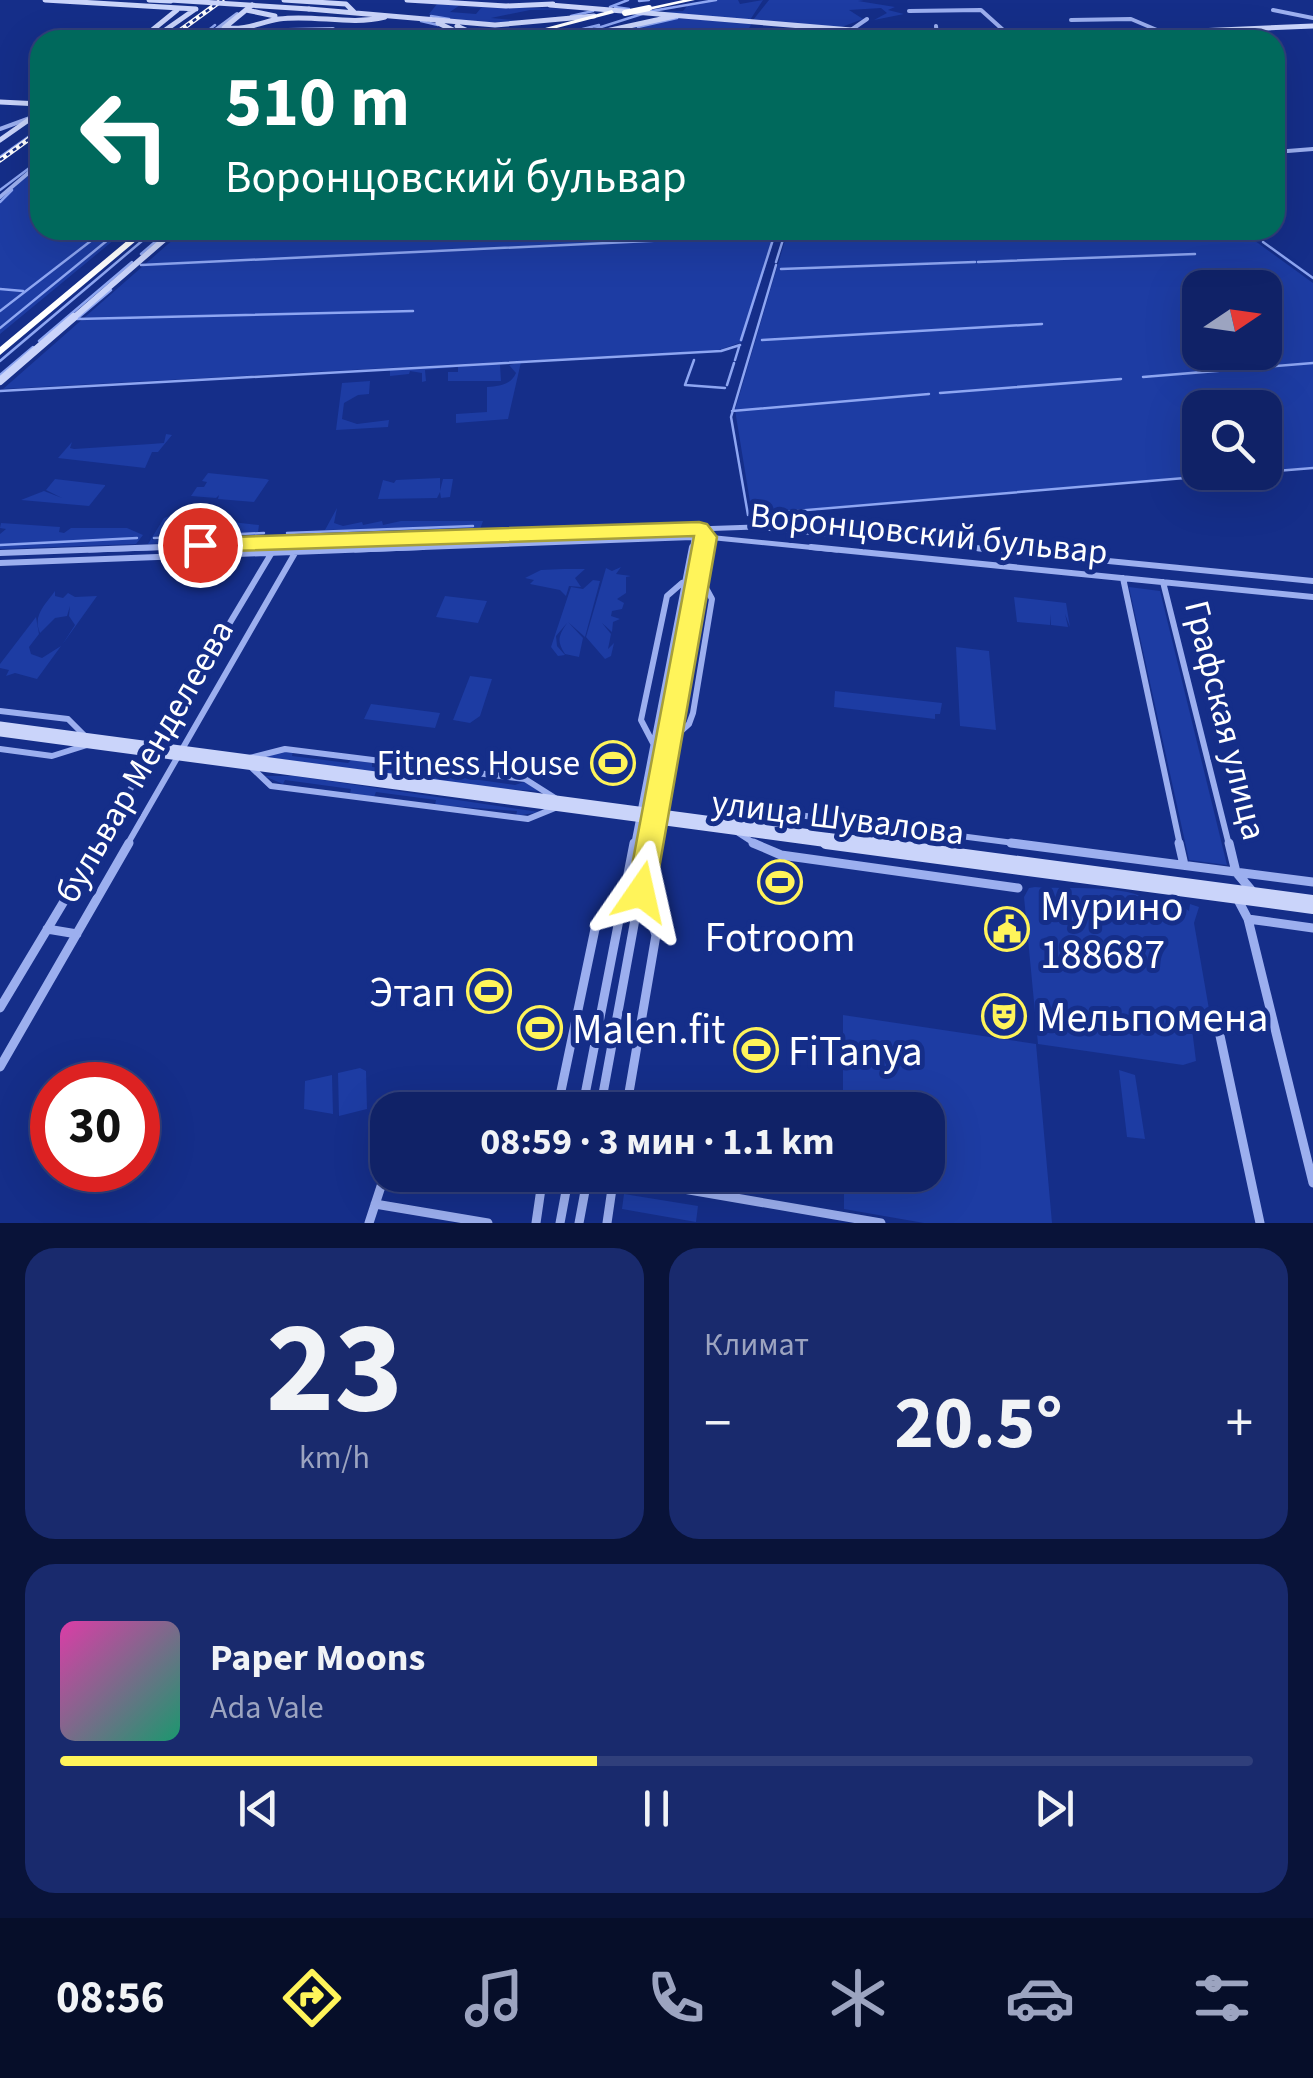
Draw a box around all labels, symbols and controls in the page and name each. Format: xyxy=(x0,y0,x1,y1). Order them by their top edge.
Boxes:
text: 510 m xyxy=(225,53,410,153)
icon: left xyxy=(60,70,190,200)
text: Воронцовский бульвар xyxy=(225,146,687,210)
north arrow xyxy=(1182,270,1282,370)
map controls xyxy=(1182,270,1282,490)
button: search xyxy=(1182,390,1282,490)
street label: Воронцовский бульвар xyxy=(748,490,1110,578)
pin xyxy=(158,503,243,588)
icon: arrive xyxy=(173,518,228,573)
street label: Графская улица xyxy=(1171,595,1279,845)
street label: бульвар Менделеева xyxy=(43,611,246,912)
place label: Fitness House xyxy=(377,739,580,789)
sports icon: Fitness House xyxy=(590,740,636,786)
street label: улица Шувалова xyxy=(709,778,967,858)
position arrow xyxy=(589,840,693,944)
sports icon: Fotroom xyxy=(757,859,803,905)
place label: Мурино 188687 xyxy=(1040,877,1184,985)
public building icon: Мурино 188687 xyxy=(984,906,1030,952)
place label: Fotroom xyxy=(705,908,855,968)
place label: Этап xyxy=(369,963,456,1023)
sports icon: Этап xyxy=(466,968,512,1014)
place label: Мельпомена xyxy=(1036,988,1268,1048)
theatre icon: Мельпомена xyxy=(981,993,1027,1039)
place label: Malen.fit xyxy=(572,1000,725,1060)
sports icon: Malen.fit xyxy=(517,1005,563,1051)
place label: FiTanya xyxy=(788,1022,923,1082)
sports icon: FiTanya xyxy=(733,1027,779,1073)
speed limit sign: 30 xyxy=(30,1062,160,1192)
text: 08:59 · 3 мин · 1.1 km xyxy=(480,1115,835,1169)
text: 23 xyxy=(266,1277,403,1462)
text: Климат xyxy=(704,1322,809,1368)
text: 20.5° xyxy=(894,1370,1063,1477)
text: − xyxy=(704,1385,731,1463)
text: + xyxy=(1226,1385,1253,1463)
text: km/h xyxy=(299,1435,370,1481)
text: Paper Moons xyxy=(210,1631,425,1685)
text: Ada Vale xyxy=(210,1685,324,1731)
icon: previous xyxy=(231,1781,286,1836)
icon: pause xyxy=(629,1781,684,1836)
icon: next xyxy=(1027,1781,1082,1836)
icon: directions xyxy=(277,1963,347,2033)
icon: music xyxy=(459,1963,529,2033)
icon: phone xyxy=(641,1963,711,2033)
icon: climate xyxy=(823,1963,893,2033)
icon: car xyxy=(1005,1963,1075,2033)
icon: filters xyxy=(1187,1963,1257,2033)
text: 08:56 xyxy=(56,1966,165,2030)

